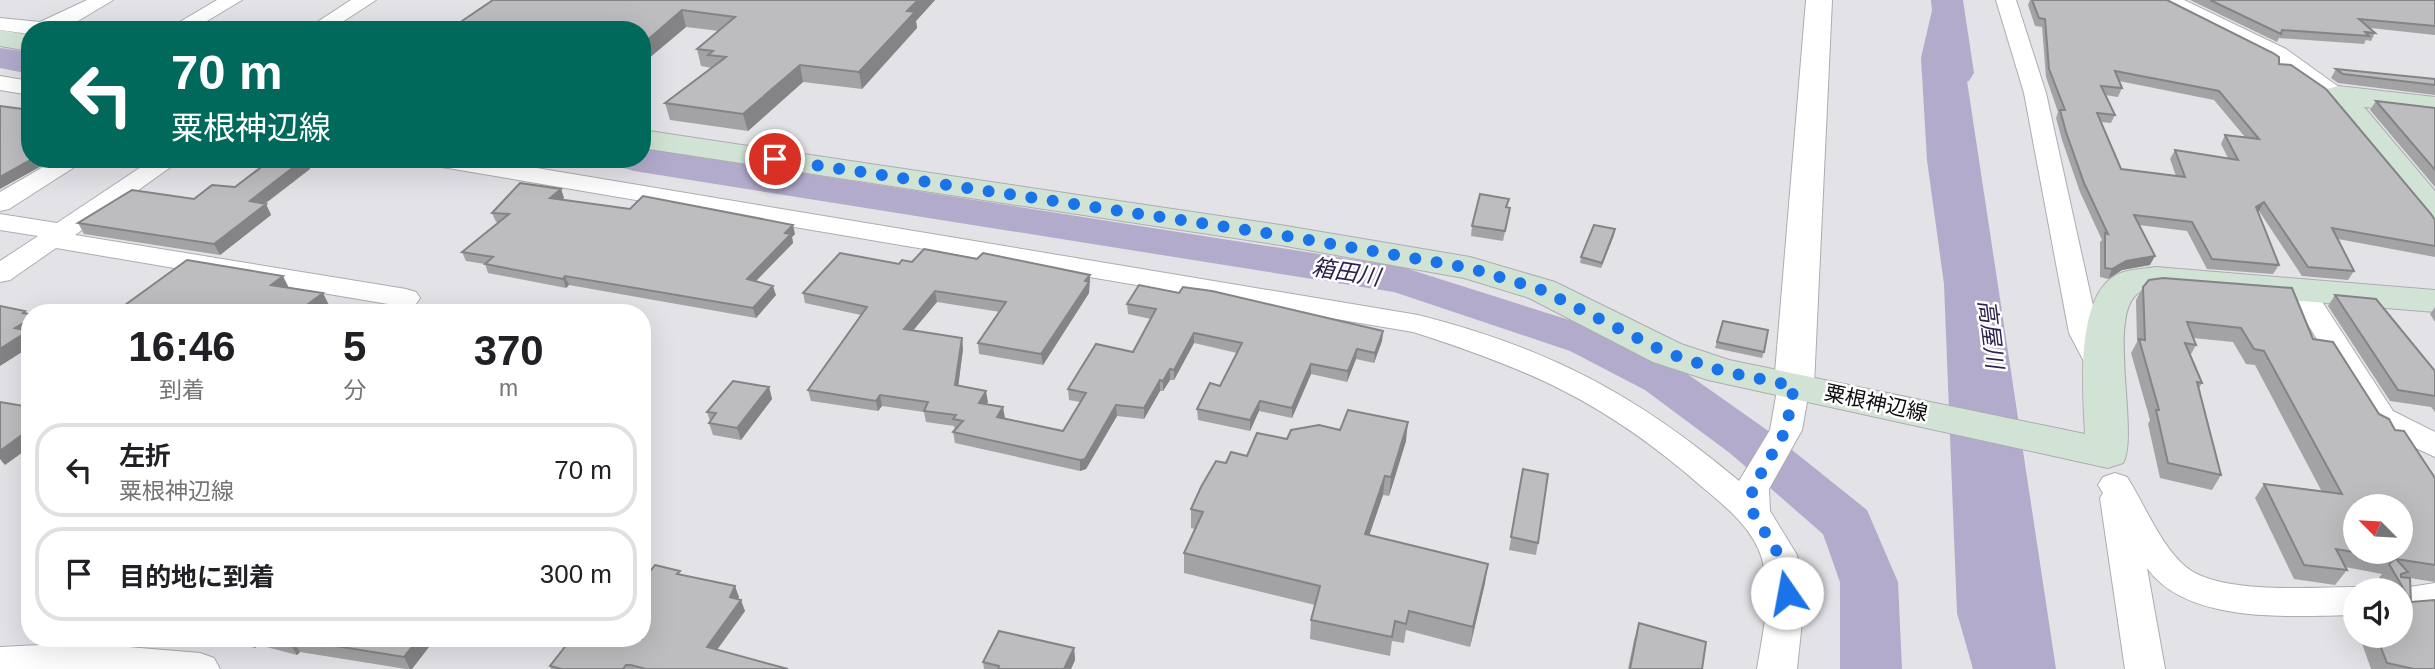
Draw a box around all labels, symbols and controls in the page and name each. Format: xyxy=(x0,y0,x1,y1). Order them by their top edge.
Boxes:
text: 70 m xyxy=(171,45,283,99)
icon: left xyxy=(56,49,147,140)
text: 粟根神辺線 xyxy=(171,110,331,146)
pin xyxy=(745,129,805,189)
icon: arrive xyxy=(756,140,794,178)
water label: 箱田川 xyxy=(1310,254,1385,291)
water label: 高屋川 xyxy=(1974,298,2008,373)
text: 16:46 xyxy=(128,323,236,370)
text: 5 xyxy=(343,323,366,370)
text: 370 xyxy=(474,327,544,374)
text: m xyxy=(499,375,518,401)
text: 到着 xyxy=(159,377,205,403)
text: 分 xyxy=(343,377,366,403)
street label: 粟根神辺線 xyxy=(1822,380,1930,425)
text: 左折 xyxy=(119,441,171,471)
icon: left xyxy=(60,451,98,489)
text: 70 m xyxy=(554,455,612,485)
text: 粟根神辺線 xyxy=(119,478,234,504)
north arrow xyxy=(2343,494,2413,564)
map controls xyxy=(2343,494,2413,648)
icon: arrive xyxy=(60,555,98,593)
position arrow xyxy=(1750,556,1824,630)
text: 300 m xyxy=(540,559,612,589)
text: 目的地に到着 xyxy=(119,562,275,592)
button: sound xyxy=(2343,578,2413,648)

